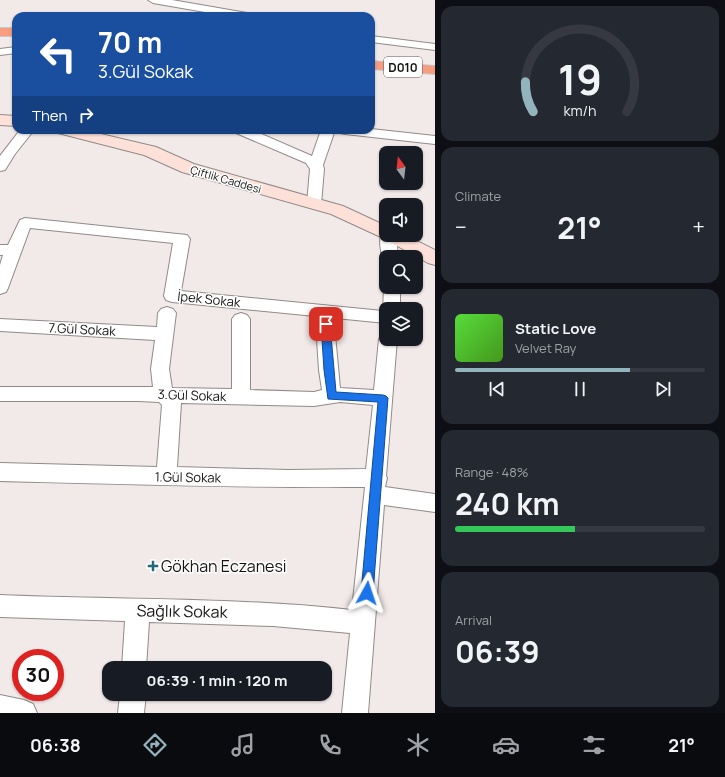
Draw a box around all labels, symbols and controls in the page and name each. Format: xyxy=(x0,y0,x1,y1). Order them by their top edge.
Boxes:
text: 70 m xyxy=(98,23,162,61)
icon: left xyxy=(32,28,84,80)
text: 19 xyxy=(558,51,602,107)
road number: D010 xyxy=(384,57,422,77)
text: 3.Gül Sokak xyxy=(98,59,193,83)
text: km/h xyxy=(563,100,597,119)
icon: right xyxy=(75,104,97,126)
text: Then xyxy=(32,105,67,126)
north arrow xyxy=(379,146,423,190)
map controls xyxy=(379,146,423,346)
street label: Çiftlik Caddesi xyxy=(189,162,263,196)
text: Climate xyxy=(455,187,501,205)
button: sound xyxy=(379,198,423,242)
text: 21° xyxy=(557,207,602,248)
text: − xyxy=(455,212,467,242)
text: + xyxy=(692,212,705,242)
button: search xyxy=(379,250,423,294)
street label: İpek Sokak xyxy=(177,287,242,311)
button: layers xyxy=(379,302,423,346)
pin xyxy=(309,307,343,341)
icon: arrive xyxy=(315,313,337,335)
street label: 7.Gül Sokak xyxy=(48,318,117,340)
text: Static Love xyxy=(515,318,596,339)
text: Velvet Ray xyxy=(515,339,576,357)
icon: previous xyxy=(486,378,508,400)
icon: pause xyxy=(569,378,591,400)
icon: next xyxy=(652,378,674,400)
street label: 3.Gül Sokak xyxy=(157,385,227,405)
text: Range · 48% xyxy=(455,463,529,481)
street label: 1.Gül Sokak xyxy=(155,467,222,487)
text: 240 km xyxy=(455,483,559,524)
place label: Gökhan Eczanesi xyxy=(161,555,287,577)
marker: Gökhan Eczanesi xyxy=(148,561,158,571)
position arrow xyxy=(346,572,388,614)
street label: Sağlık Sokak xyxy=(136,599,229,623)
text: Arrival xyxy=(455,611,492,629)
text: 06:39 xyxy=(455,631,540,672)
speed limit sign: 30 xyxy=(12,649,64,701)
text: 06:39 · 1 min · 120 m xyxy=(147,670,287,691)
icon: directions xyxy=(141,731,169,759)
icon: music xyxy=(229,731,257,759)
icon: phone xyxy=(316,731,344,759)
icon: climate xyxy=(404,731,432,759)
icon: car xyxy=(492,731,520,759)
icon: filters xyxy=(580,731,608,759)
text: 06:38 xyxy=(30,733,81,757)
text: 21° xyxy=(668,733,695,757)

